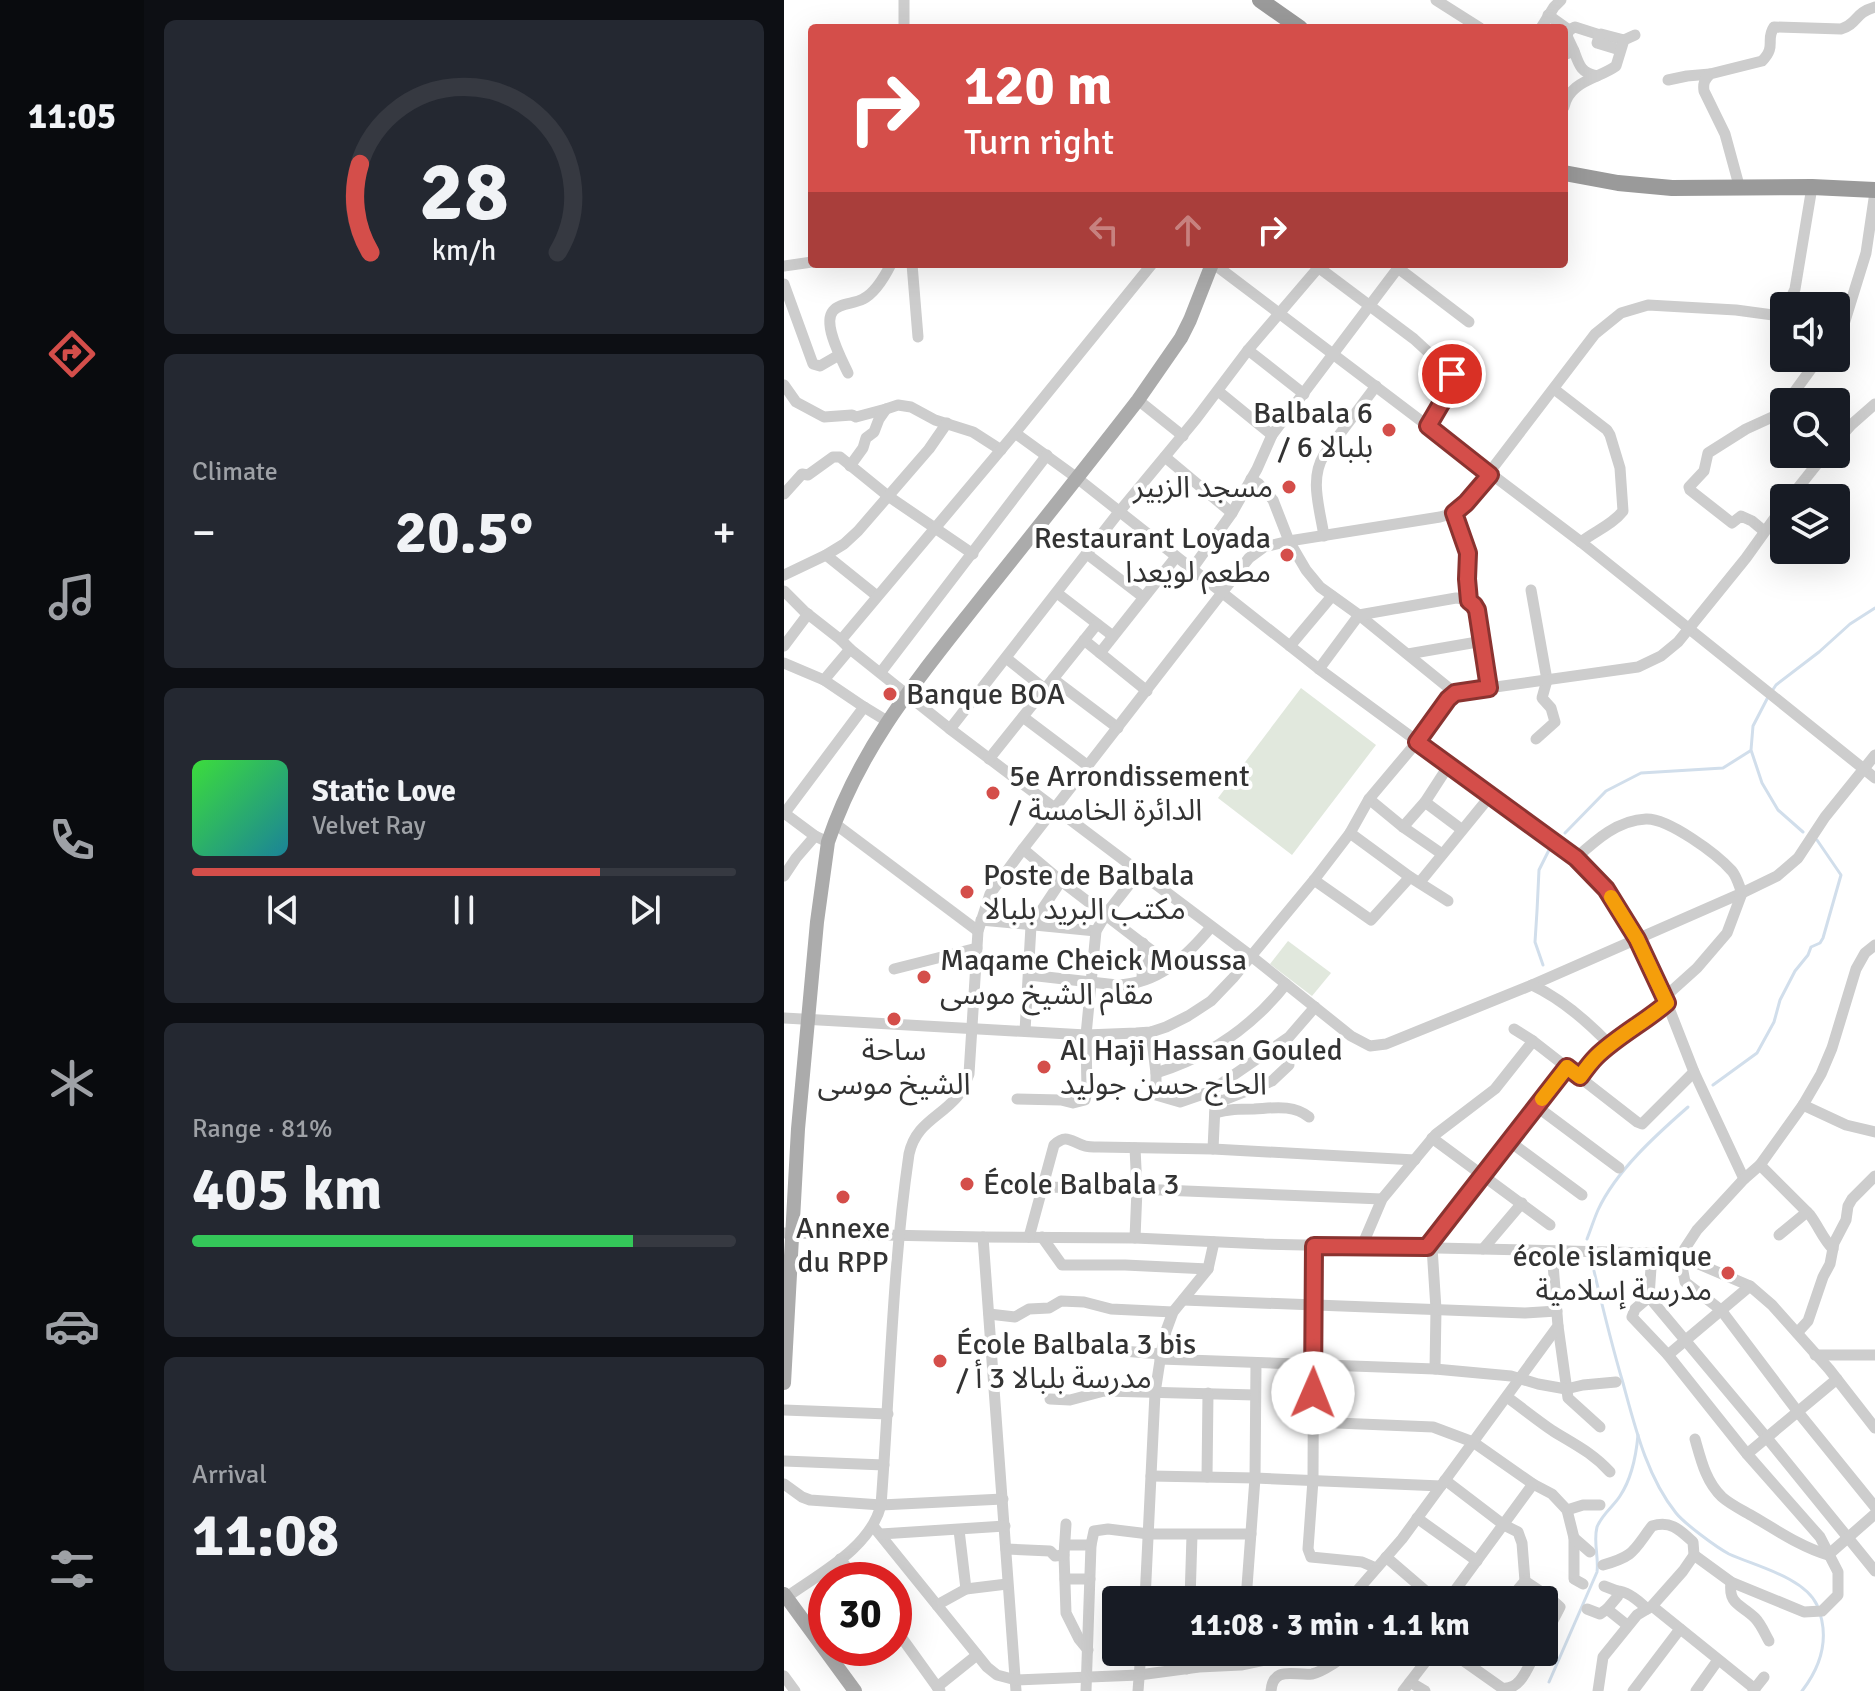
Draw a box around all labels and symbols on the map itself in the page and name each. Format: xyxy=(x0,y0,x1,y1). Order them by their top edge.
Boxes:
pin xyxy=(1418,340,1486,408)
place label: Balbala 6 / بلبالا 6 xyxy=(1253,395,1373,466)
marker: Balbala 6 / بلبالا 6 xyxy=(1380,421,1398,439)
place label: مسجد الزبير xyxy=(1132,469,1273,506)
marker: مسجد الزبير xyxy=(1280,478,1298,496)
place label: Restaurant Loyada مطعم لويعدا xyxy=(1034,520,1271,595)
marker: Restaurant Loyada مطعم لويعدا xyxy=(1278,546,1296,564)
place label: Banque BOA xyxy=(906,676,1065,713)
marker: Banque BOA xyxy=(881,685,899,703)
place label: 5e Arrondissement / الدائرة الخامسة xyxy=(1009,758,1250,829)
marker: 5e Arrondissement / الدائرة الخامسة xyxy=(984,784,1002,802)
place label: Poste de Balbala مكتب البريد بلبالا xyxy=(983,857,1195,928)
marker: Poste de Balbala مكتب البريد بلبالا xyxy=(958,883,976,901)
place label: Maqame Cheick Moussa مقام الشيخ موسى xyxy=(940,942,1247,1016)
marker: Maqame Cheick Moussa مقام الشيخ موسى xyxy=(915,968,933,986)
marker: ساحة الشيخ موسى xyxy=(885,1010,903,1028)
place label: ساحة الشيخ موسى xyxy=(817,1032,971,1106)
place label: Al Haji Hassan Gouled الحاج حسن جوليد xyxy=(1060,1032,1343,1106)
marker: Al Haji Hassan Gouled الحاج حسن جوليد xyxy=(1035,1058,1053,1076)
place label: École Balbala 3 xyxy=(983,1166,1179,1203)
marker: École Balbala 3 xyxy=(958,1175,976,1193)
marker: Annexe du RPP xyxy=(834,1188,852,1206)
place label: Annexe du RPP xyxy=(796,1210,890,1281)
place label: école islamique مدرسة إسلامية xyxy=(1513,1238,1712,1310)
marker: école islamique مدرسة إسلامية xyxy=(1719,1264,1737,1282)
place label: École Balbala 3 bis / مدرسة بلبالا 3 أ xyxy=(956,1326,1196,1397)
position arrow xyxy=(1271,1351,1355,1435)
marker: École Balbala 3 bis / مدرسة بلبالا 3 أ xyxy=(931,1352,949,1370)
speed limit sign: 30 xyxy=(808,1562,912,1666)

